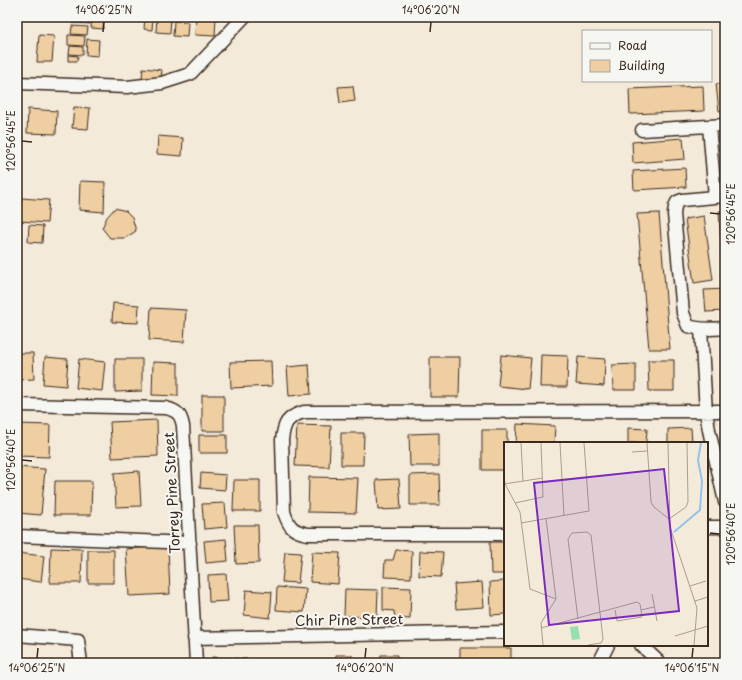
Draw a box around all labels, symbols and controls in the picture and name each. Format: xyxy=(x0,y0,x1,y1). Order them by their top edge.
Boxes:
text: 14°06'25"N xyxy=(76,2,133,17)
text: 14°06'20"N xyxy=(402,2,460,17)
legend xyxy=(582,30,712,82)
text: Road xyxy=(618,36,647,54)
text: Building xyxy=(618,56,665,74)
text: 120°56'45"E xyxy=(3,110,18,172)
text: 120°56'45"E xyxy=(723,183,738,245)
text: 120°56'40"E xyxy=(3,429,18,491)
street label: Torrey Pine Street xyxy=(158,431,185,554)
inset map xyxy=(504,442,708,646)
text: 120°56'40"E xyxy=(723,503,738,565)
street label: Chir Pine Street xyxy=(295,608,404,631)
text: 14°06'25"N xyxy=(9,660,66,675)
text: 14°06'20"N xyxy=(336,660,394,675)
text: 14°06'15"N xyxy=(665,660,719,675)

